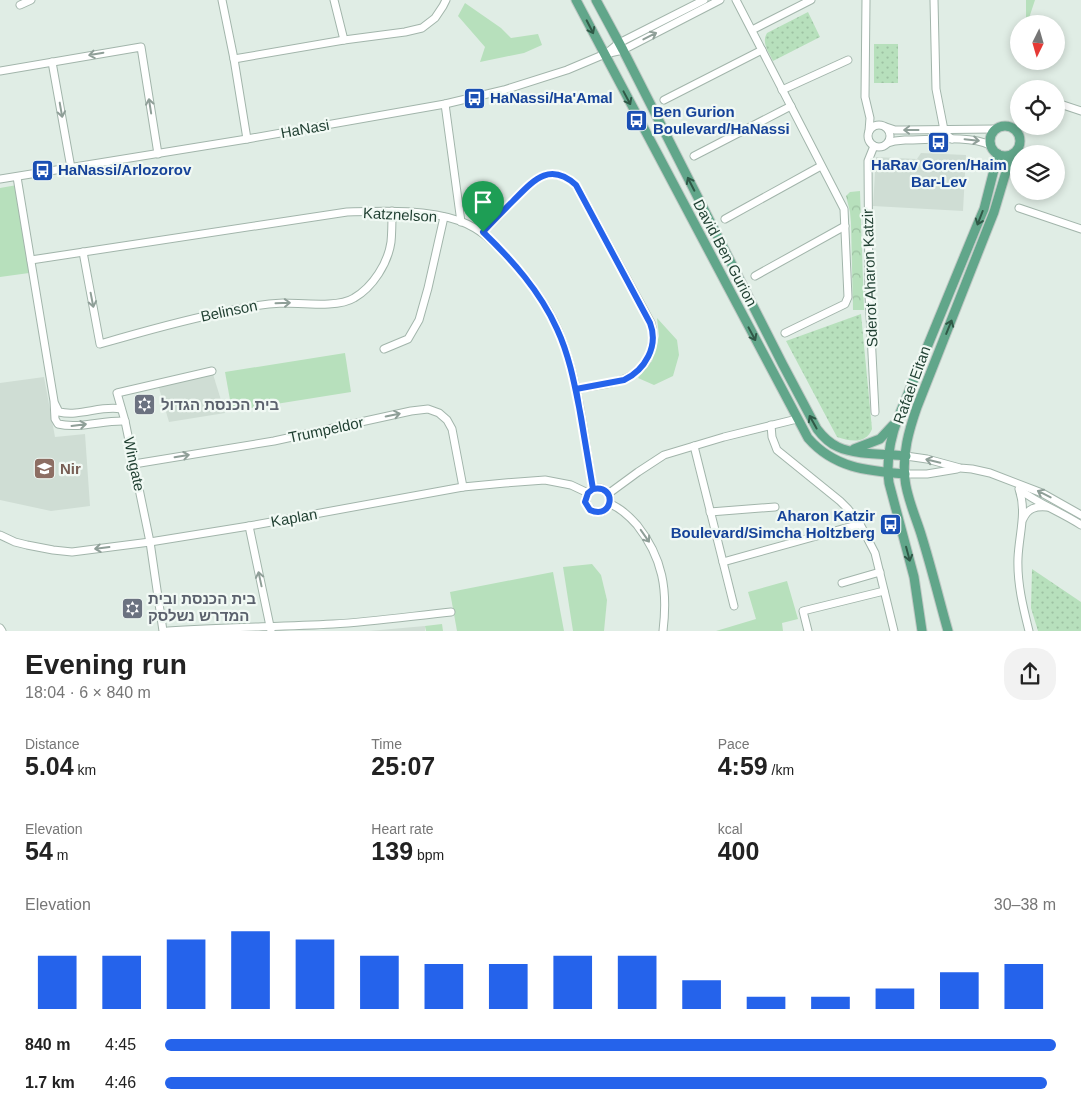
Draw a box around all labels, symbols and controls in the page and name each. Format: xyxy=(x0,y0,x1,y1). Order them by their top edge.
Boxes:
north arrow xyxy=(1010,15,1065,70)
map controls xyxy=(1010,15,1065,200)
one-way arrow xyxy=(585,20,595,35)
one-way arrow xyxy=(642,31,657,41)
one-way arrow xyxy=(89,50,105,60)
button: locate xyxy=(1010,80,1065,135)
bus stop icon: HaNassi/Ha'Amal xyxy=(462,86,486,110)
place label: HaNassi/Ha'Amal xyxy=(490,89,613,106)
one-way arrow xyxy=(623,90,633,104)
one-way arrow xyxy=(145,98,155,114)
one-way arrow xyxy=(56,102,66,118)
place label: Ben Gurion Boulevard/HaNassi xyxy=(653,103,790,137)
bus stop icon: Ben Gurion Boulevard/HaNassi xyxy=(625,109,649,133)
street label: HaNasi xyxy=(279,116,331,141)
one-way arrow xyxy=(904,125,920,135)
bus stop icon: HaRav Goren/Haim Bar-Lev xyxy=(927,130,951,154)
one-way arrow xyxy=(963,135,979,145)
button: layers xyxy=(1010,145,1065,200)
place label: HaRav Goren/Haim Bar-Lev xyxy=(871,156,1007,190)
bus stop icon: HaNassi/Arlozorov xyxy=(30,158,54,182)
place label: HaNassi/Arlozorov xyxy=(58,161,192,178)
one-way arrow xyxy=(686,177,696,192)
pin xyxy=(462,181,504,232)
icon: arrive xyxy=(469,188,497,216)
street label: David Ben Gurion xyxy=(690,197,761,309)
street label: Katznelson xyxy=(363,204,438,225)
street label: Sderot Aharon Katzir xyxy=(859,209,880,347)
one-way arrow xyxy=(975,210,984,225)
one-way arrow xyxy=(87,292,97,308)
street label: Belinson xyxy=(199,296,259,325)
one-way arrow xyxy=(274,299,290,308)
one-way arrow xyxy=(944,320,954,335)
one-way arrow xyxy=(748,326,758,341)
street label: Rafael Eitan xyxy=(890,344,933,426)
synagogue icon: בית הכנסת הגדול xyxy=(133,393,157,417)
place label: בית הכנסת הגדול xyxy=(161,396,279,413)
one-way arrow xyxy=(385,410,401,419)
street label: Trumpeldor xyxy=(287,413,365,446)
one-way arrow xyxy=(808,415,818,430)
one-way arrow xyxy=(71,420,87,430)
street label: Wingate xyxy=(120,435,149,493)
one-way arrow xyxy=(174,451,190,461)
one-way arrow xyxy=(926,456,942,465)
school or university icon: Nir xyxy=(32,457,56,481)
place label: Nir xyxy=(60,460,81,477)
one-way arrow xyxy=(1036,489,1051,499)
street label: Kaplan xyxy=(269,505,318,530)
place label: Aharon Katzir Boulevard/Simcha Holtzberg xyxy=(671,507,875,541)
bus stop icon: Aharon Katzir Boulevard/Simcha Holtzberg xyxy=(879,513,903,537)
one-way arrow xyxy=(640,529,650,543)
one-way arrow xyxy=(94,543,110,553)
one-way arrow xyxy=(903,546,913,562)
one-way arrow xyxy=(255,572,264,588)
place label: בית הכנסת ובית המדרש נשלסק xyxy=(148,590,256,624)
synagogue icon: בית הכנסת ובית המדרש נשלסק xyxy=(120,596,144,620)
button: share xyxy=(1004,648,1056,700)
text: Evening run xyxy=(25,649,187,680)
text: 18:04 · 6 × 840 m xyxy=(25,684,151,701)
text: Distance xyxy=(25,736,79,752)
text: Time xyxy=(371,736,402,752)
text: Pace xyxy=(718,736,750,752)
text: 5.04 xyxy=(25,752,74,780)
text: 25:07 xyxy=(371,752,435,780)
text: 4:59 xyxy=(718,752,768,780)
text: km xyxy=(74,762,96,778)
text: /km xyxy=(768,762,794,778)
text: Elevation xyxy=(25,821,83,837)
text: Heart rate xyxy=(371,821,434,837)
text: kcal xyxy=(718,821,743,837)
text: 54 xyxy=(25,837,53,865)
text: 139 xyxy=(371,837,413,865)
text: 400 xyxy=(718,837,759,865)
text: m xyxy=(53,847,68,863)
text: bpm xyxy=(413,847,444,863)
text: Elevation xyxy=(25,896,91,913)
text: 30–38 m xyxy=(994,896,1056,913)
text: 840 m xyxy=(25,1036,70,1053)
text: 4:45 xyxy=(105,1036,136,1053)
text: 1.7 km xyxy=(25,1074,75,1091)
text: 4:46 xyxy=(105,1074,136,1091)

